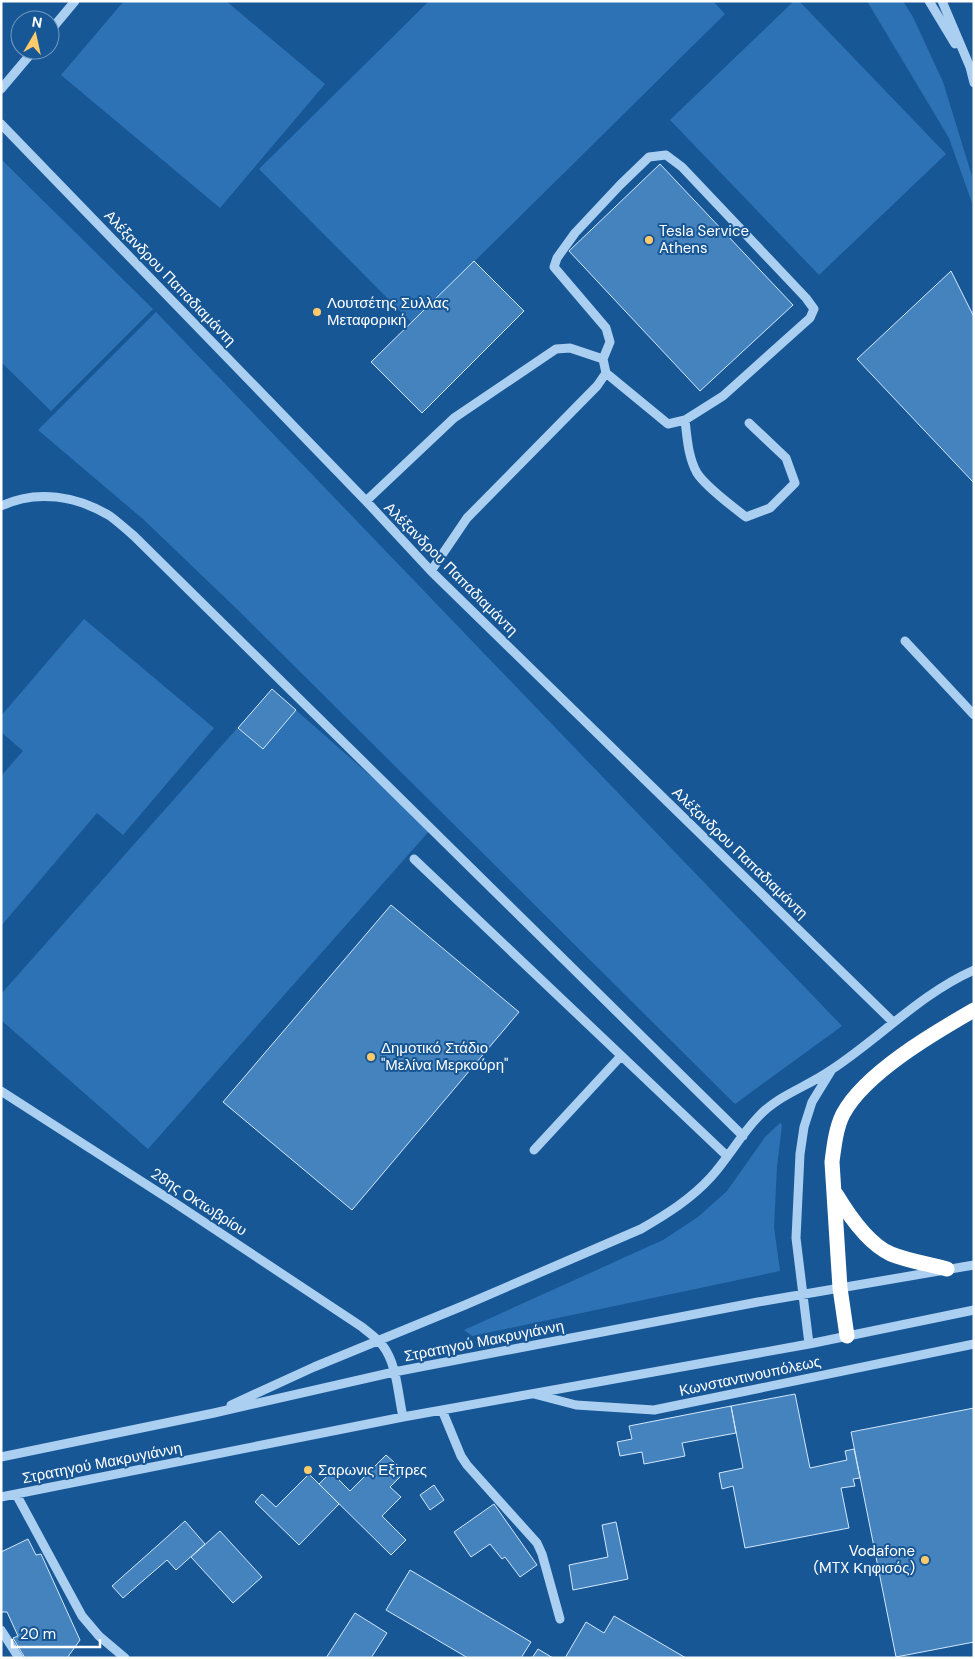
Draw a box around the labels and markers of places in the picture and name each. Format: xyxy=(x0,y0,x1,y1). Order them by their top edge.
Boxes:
place label: Tesla Service Athens xyxy=(659,221,749,258)
marker: Tesla Service Athens xyxy=(643,234,655,246)
place label: Λουτσέτης Συλλας Μεταφορική xyxy=(327,293,449,330)
marker: Λουτσέτης Συλλας Μεταφορική xyxy=(311,306,323,318)
place label: Δημοτικό Στάδιο "Μελίνα Μερκούρη" xyxy=(381,1038,508,1075)
marker: Δημοτικό Στάδιο "Μελίνα Μερκούρη" xyxy=(365,1051,377,1063)
place label: Σαρωνις Εξπρες xyxy=(318,1460,427,1480)
marker: Σαρωνις Εξπρες xyxy=(302,1464,314,1476)
place label: Vodafone (MTX Κηφισός) xyxy=(814,1541,915,1578)
marker: Vodafone (MTX Κηφισός) xyxy=(919,1554,931,1566)

